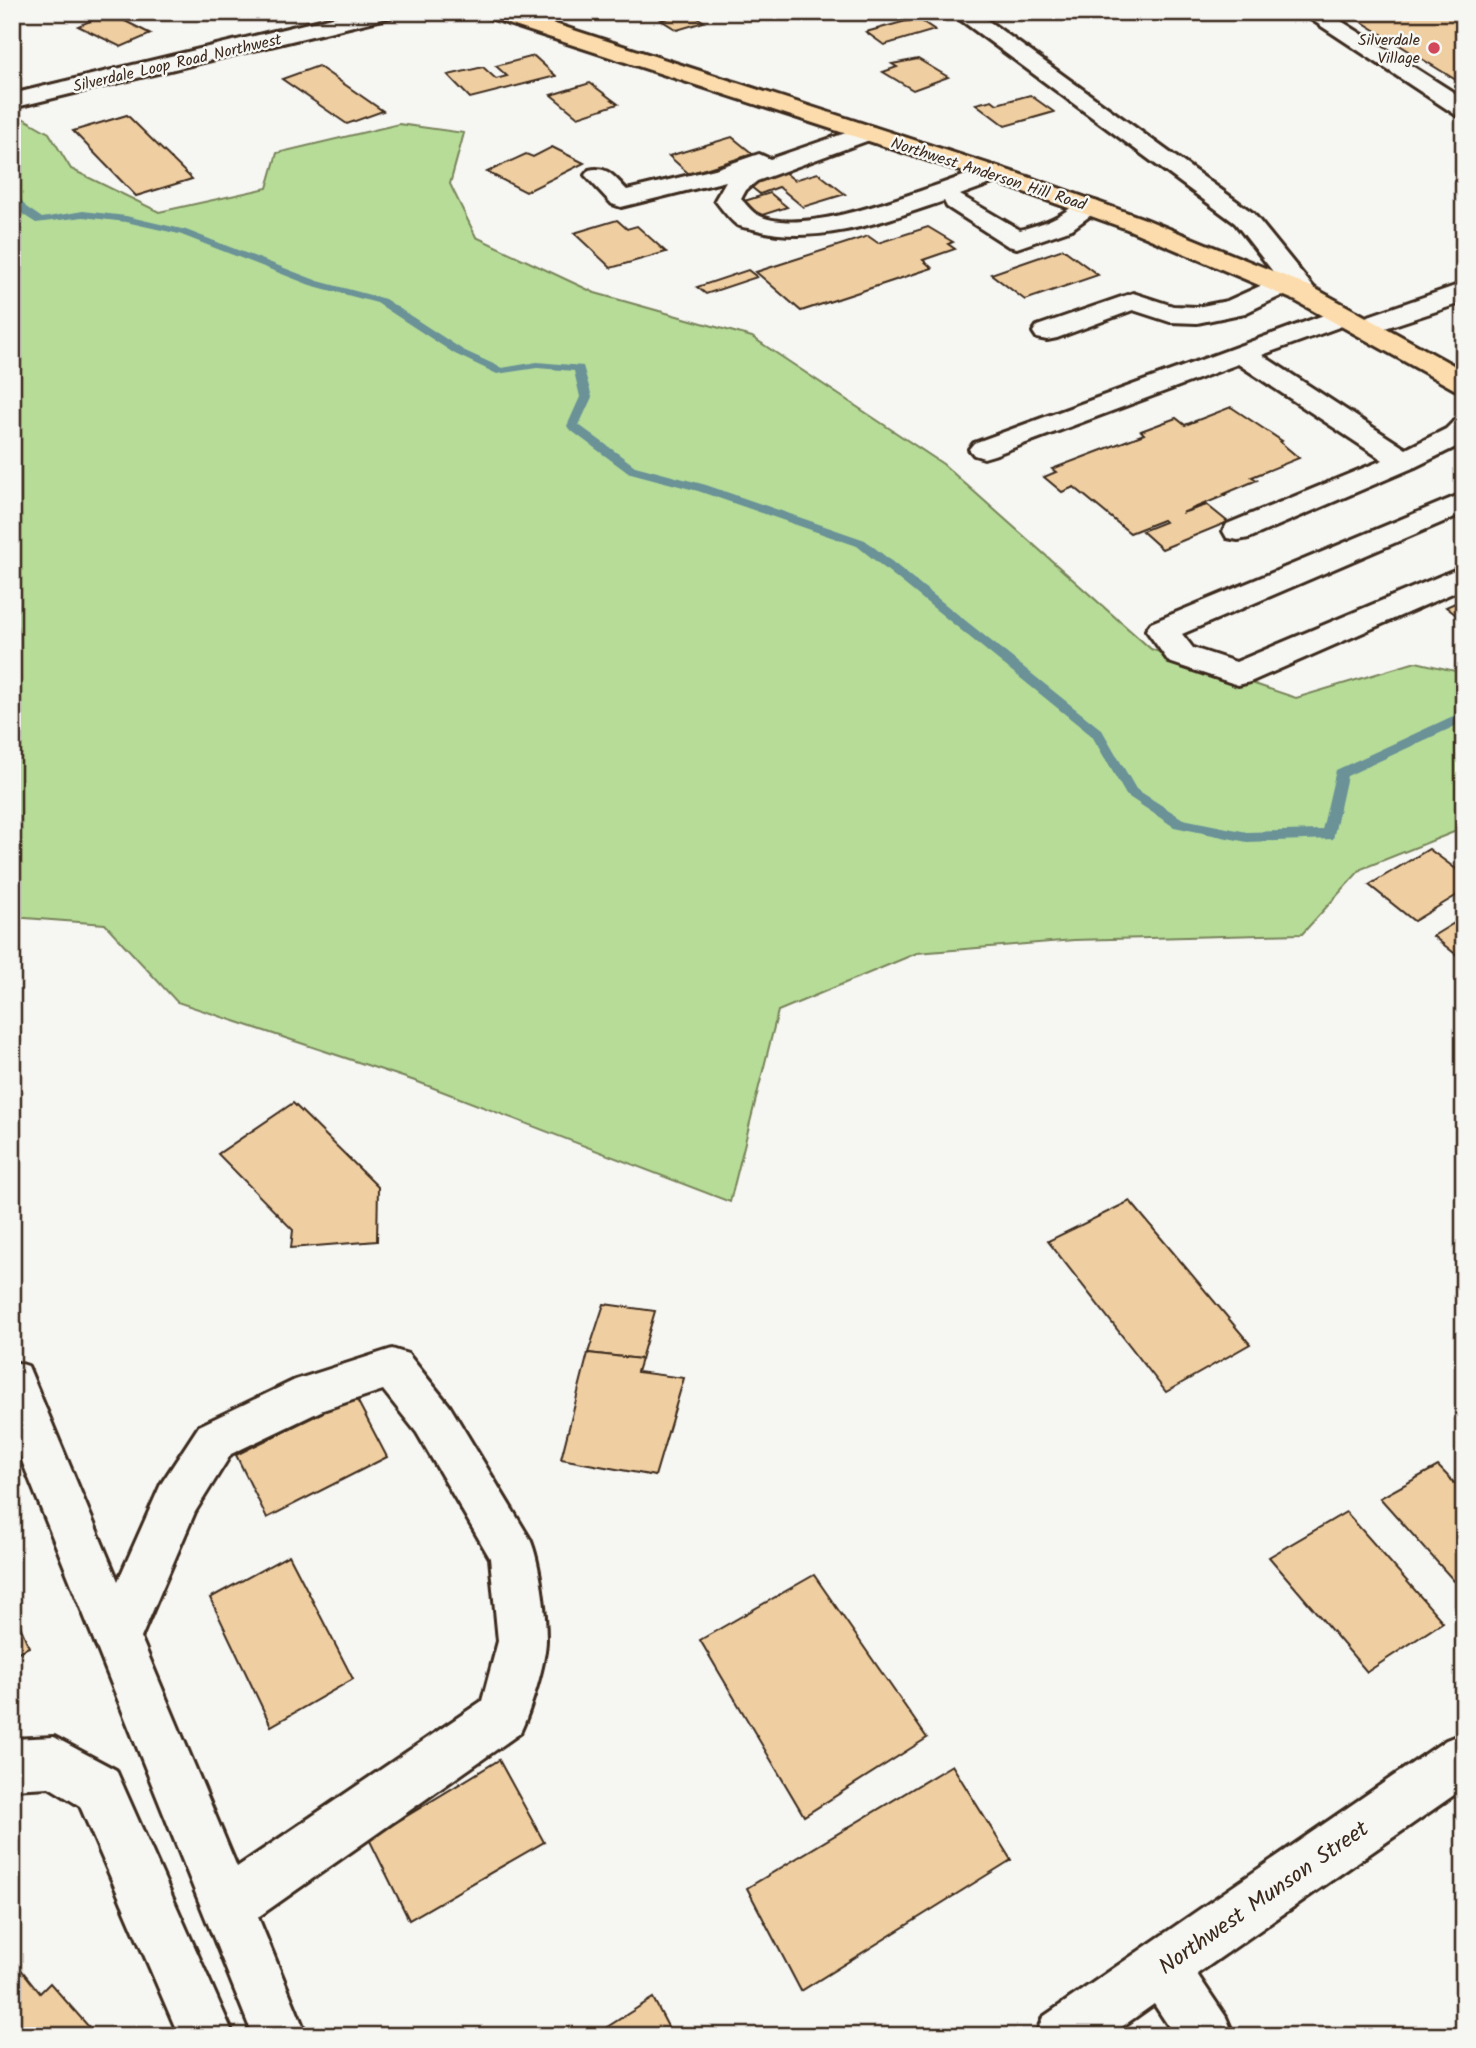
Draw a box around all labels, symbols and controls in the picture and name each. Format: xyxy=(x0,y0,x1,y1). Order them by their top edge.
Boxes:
street label: Silverdale Loop Road Northwest xyxy=(71,27,285,100)
place label: Silverdale Village xyxy=(1358,28,1420,71)
marker: Silverdale Village xyxy=(1426,40,1442,56)
street label: Northwest Anderson Hill Road xyxy=(888,131,1090,218)
street label: Northwest Munson Street xyxy=(1151,1812,1378,1985)

